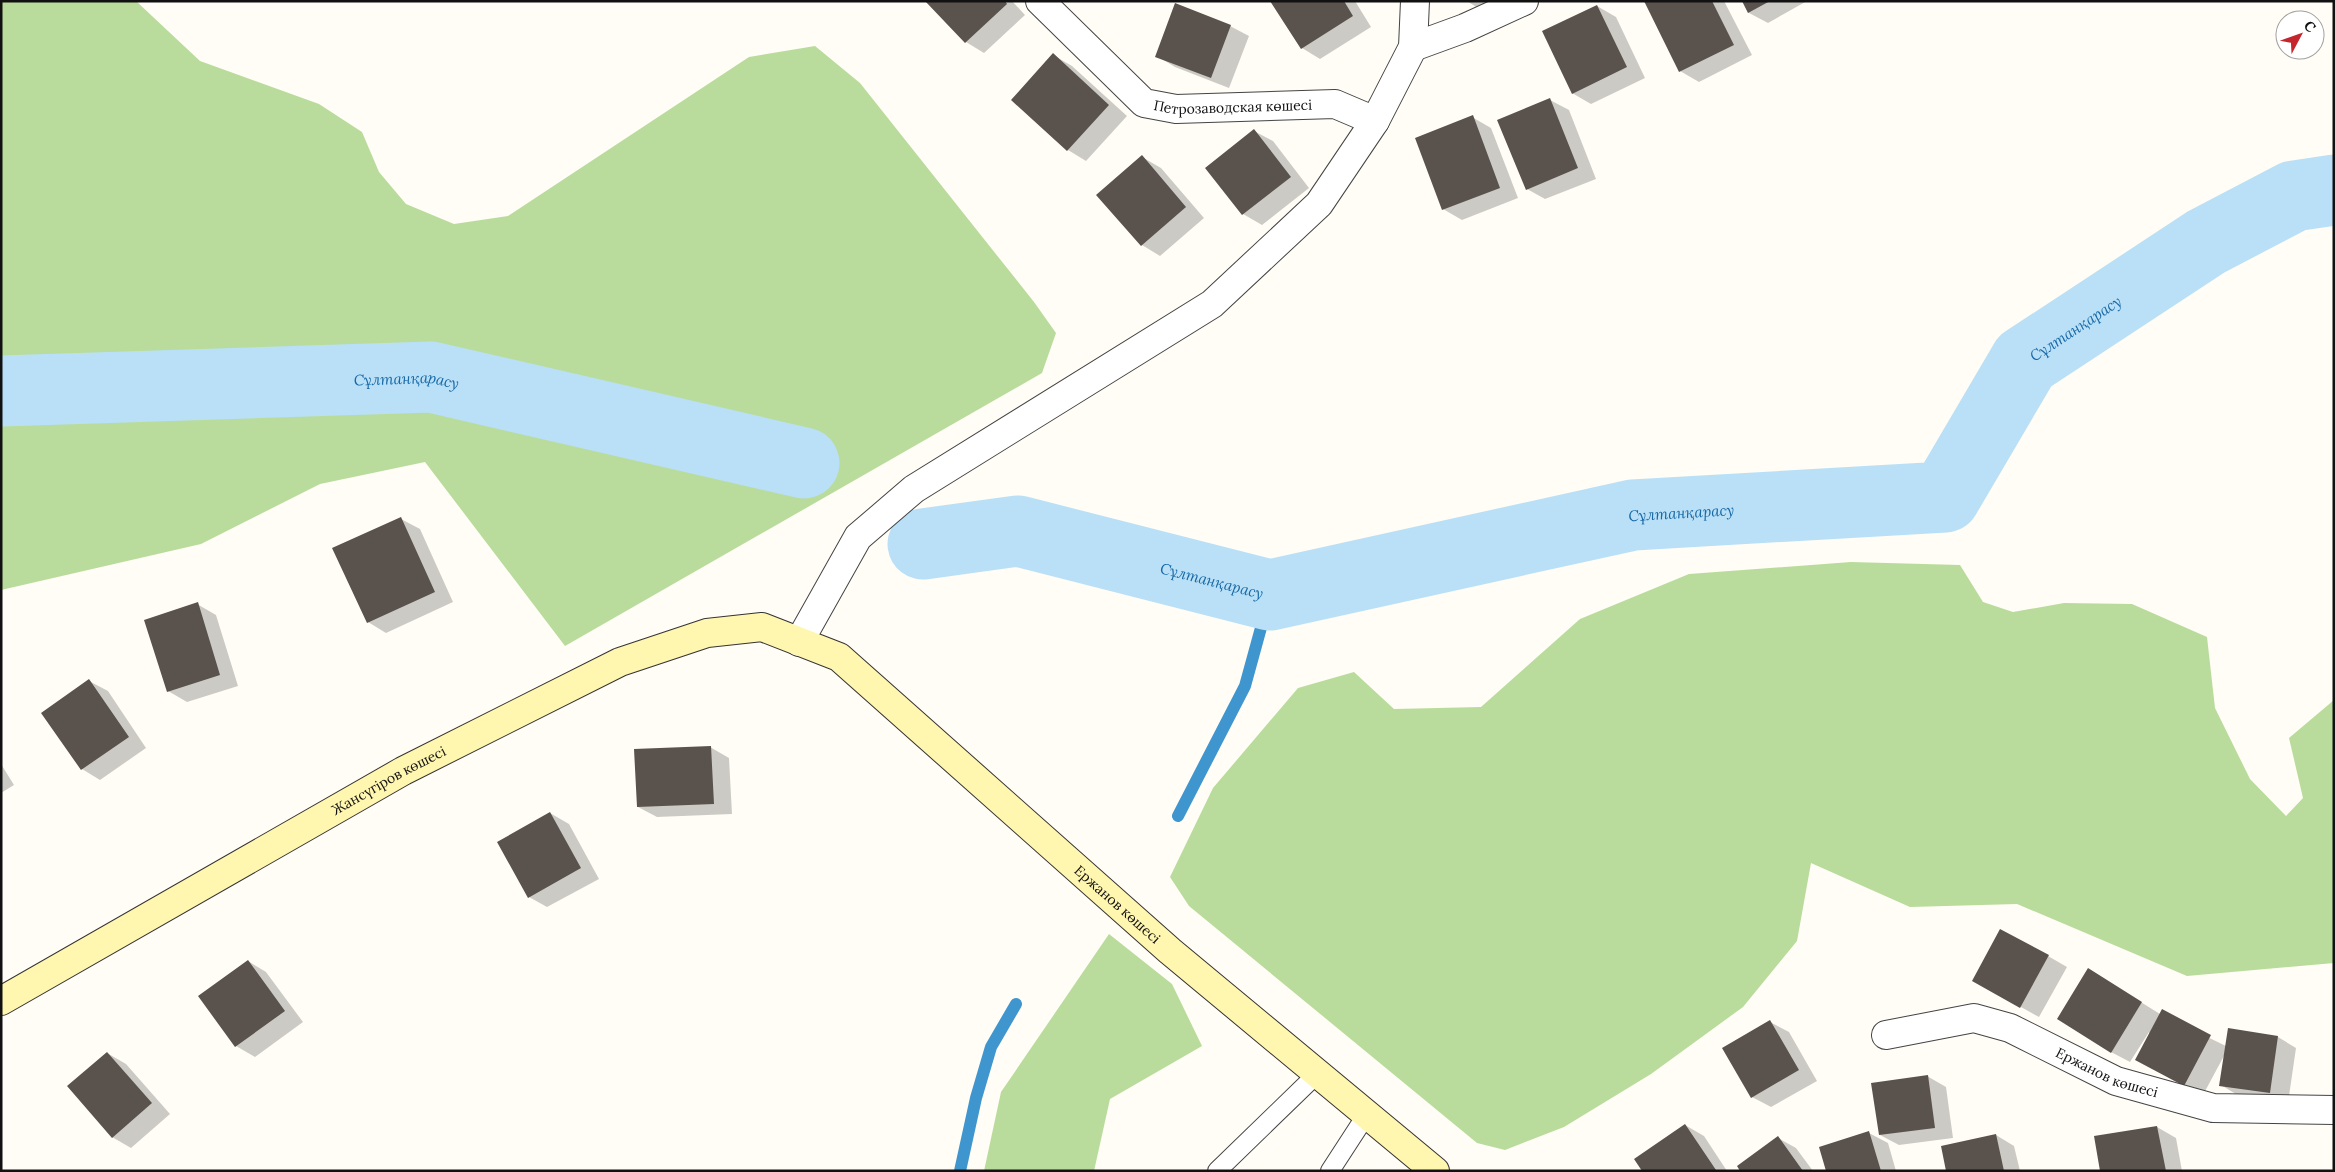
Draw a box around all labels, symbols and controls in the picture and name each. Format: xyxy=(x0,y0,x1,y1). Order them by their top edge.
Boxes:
north arrow xyxy=(2275,10,2325,60)
text: С xyxy=(2300,17,2320,36)
street label: Петрозаводская көшесі xyxy=(1152,96,1312,118)
water label: Сұлтанқарасу xyxy=(2026,291,2125,365)
water label: Сұлтанқарасу xyxy=(354,367,461,393)
water label: Сұлтанқарасу xyxy=(1628,500,1735,525)
water label: Сұлтанқарасу xyxy=(1158,558,1266,602)
street label: Жансүгіров көшесі xyxy=(328,742,449,819)
street label: Ержанов көшесі xyxy=(1071,861,1164,947)
street label: Ержанов көшесі xyxy=(2053,1043,2160,1101)

